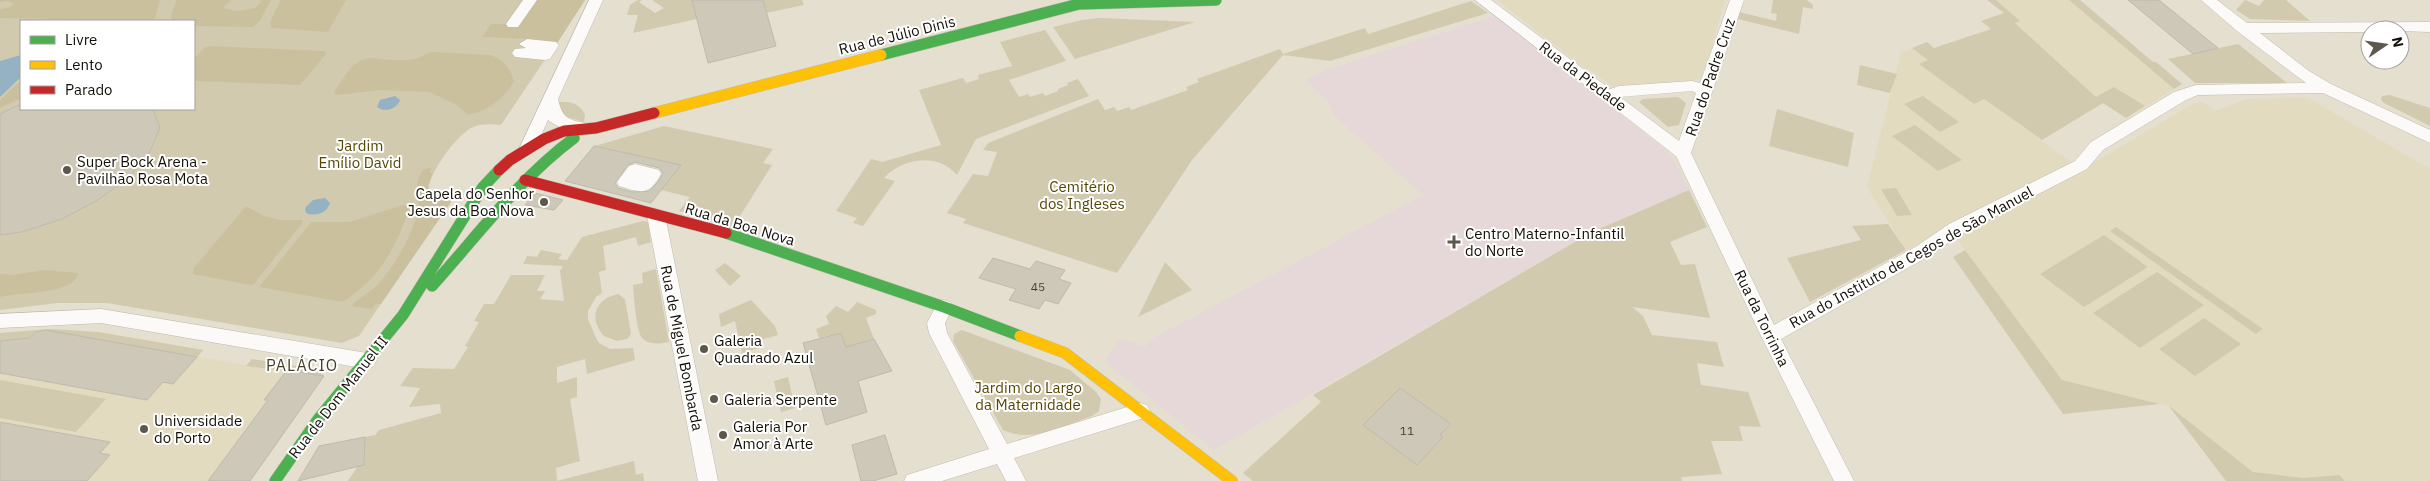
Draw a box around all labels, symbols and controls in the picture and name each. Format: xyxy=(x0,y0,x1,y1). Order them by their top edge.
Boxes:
street label: Rua de Júlio Dinis xyxy=(837,11,957,59)
street label: Rua do Padre Cruz xyxy=(1681,16,1739,138)
legend xyxy=(20,20,195,110)
north arrow xyxy=(2360,20,2410,70)
text: Livre xyxy=(65,30,97,49)
text: N xyxy=(2388,35,2408,49)
street label: Rua da Piedade xyxy=(1535,37,1631,115)
text: Lento xyxy=(65,55,103,74)
text: Parado xyxy=(65,80,113,99)
park label: Jardim Emílio David xyxy=(318,136,402,172)
place label: Super Bock Arena - Pavilhão Rosa Mota xyxy=(77,152,208,188)
marker: Super Bock Arena - Pavilhão Rosa Mota xyxy=(61,164,73,176)
park label: Cemitério dos Ingleses xyxy=(1039,177,1125,213)
street label: Rua do Instituto de Cegos de São Manuel xyxy=(1786,182,2036,332)
place label: Capela do Senhor Jesus da Boa Nova xyxy=(407,184,534,220)
marker: Capela do Senhor Jesus da Boa Nova xyxy=(538,196,550,208)
street label: Rua da Boa Nova xyxy=(683,198,797,250)
place label: Centro Materno-Infantil do Norte xyxy=(1465,224,1624,260)
marker: Centro Materno-Infantil do Norte xyxy=(1447,235,1461,249)
street label: Rua de Miguel Bombarda xyxy=(657,264,707,432)
street label: Rua da Torrinha xyxy=(1730,266,1794,370)
house number: 45 xyxy=(1031,279,1045,294)
place label: Galeria Quadrado Azul xyxy=(714,331,813,367)
street label: Rua de Dom Manuel II xyxy=(284,332,392,462)
marker: Galeria Quadrado Azul xyxy=(698,343,710,355)
district label: PALÁCIO xyxy=(266,354,338,375)
park label: Jardim do Largo da Maternidade xyxy=(974,378,1082,414)
place label: Galeria Serpente xyxy=(724,390,837,409)
marker: Galeria Serpente xyxy=(708,393,720,405)
place label: Universidade do Porto xyxy=(154,411,242,447)
place label: Galeria Por Amor à Arte xyxy=(733,417,813,453)
marker: Universidade do Porto xyxy=(138,423,150,435)
house number: 11 xyxy=(1400,423,1414,438)
marker: Galeria Por Amor à Arte xyxy=(717,429,729,441)

